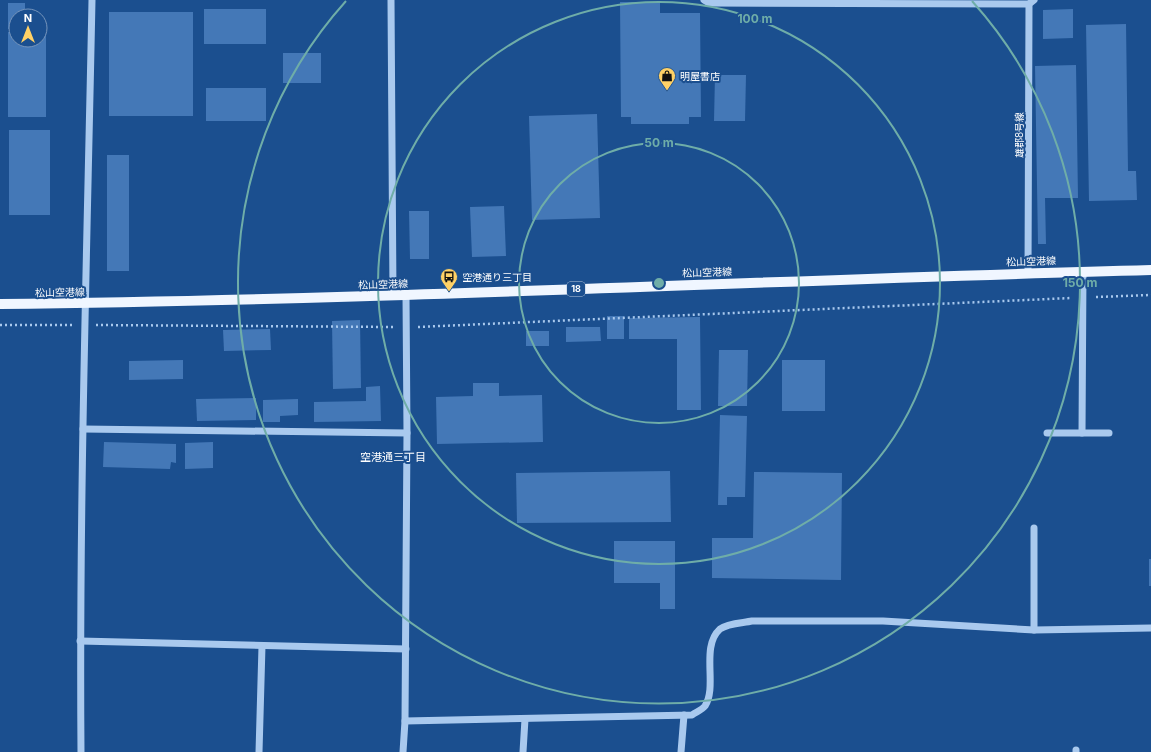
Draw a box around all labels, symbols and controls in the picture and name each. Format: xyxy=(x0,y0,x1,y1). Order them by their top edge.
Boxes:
north arrow xyxy=(8,8,48,48)
text: N xyxy=(24,11,32,25)
text: 100 m xyxy=(737,11,773,26)
shop icon: 明屋書店 xyxy=(657,66,677,91)
place label: 明屋書店 xyxy=(680,70,720,82)
street label: 雄郡8号線 xyxy=(1013,112,1025,158)
text: 50 m xyxy=(644,135,674,150)
street label: 松山空港線 xyxy=(1006,254,1056,268)
street label: 松山空港線 xyxy=(682,265,732,279)
bus stop icon: 空港通り三丁目 xyxy=(439,267,459,292)
place label: 空港通り三丁目 xyxy=(462,271,532,283)
text: 150 m xyxy=(1063,275,1097,290)
centre of rings xyxy=(652,276,666,290)
street label: 松山空港線 xyxy=(358,277,408,291)
road number: 18 xyxy=(567,282,585,296)
street label: 松山空港線 xyxy=(35,286,85,298)
district label: 空港通三丁目 xyxy=(360,450,426,464)

